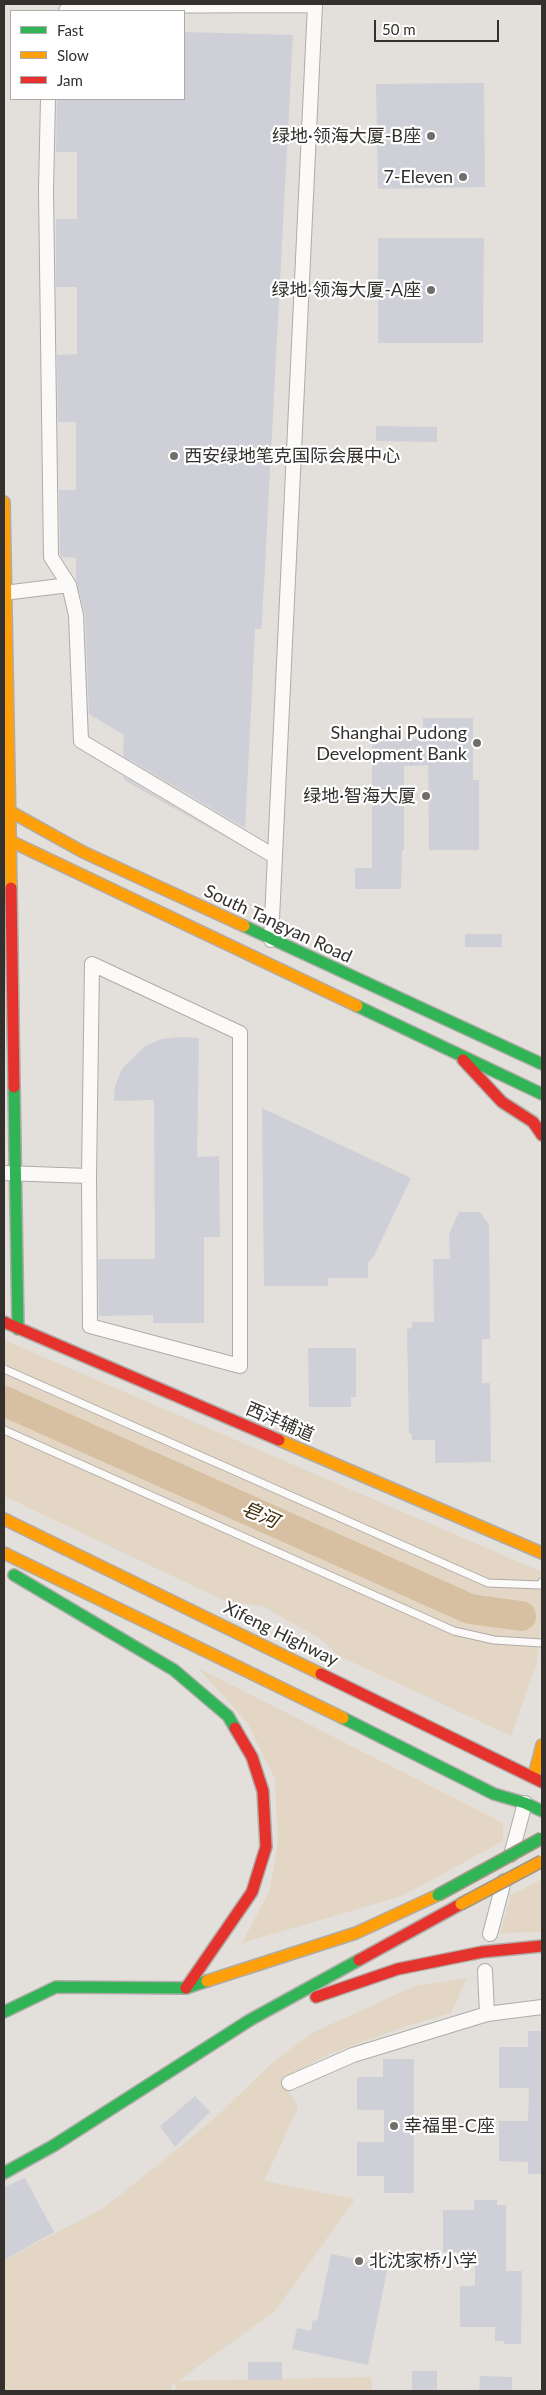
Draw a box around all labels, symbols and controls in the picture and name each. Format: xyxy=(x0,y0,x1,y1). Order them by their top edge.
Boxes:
legend xyxy=(10,10,185,100)
scale bar xyxy=(376,10,501,42)
text: 50 m xyxy=(382,20,416,38)
text: Fast xyxy=(57,21,84,39)
text: Slow xyxy=(57,46,89,64)
text: Jam xyxy=(57,71,83,89)
place label: 绿地·领海大厦-B座 xyxy=(272,125,421,147)
marker: 绿地·领海大厦-B座 xyxy=(425,130,437,142)
place label: 7-Eleven xyxy=(383,166,453,188)
marker: 7-Eleven xyxy=(457,171,469,183)
place label: 绿地·领海大厦-A座 xyxy=(271,279,421,301)
marker: 绿地·领海大厦-A座 xyxy=(425,284,437,296)
place label: 西安绿地笔克国际会展中心 xyxy=(184,445,400,467)
marker: 西安绿地笔克国际会展中心 xyxy=(168,450,180,462)
place label: Shanghai Pudong Development Bank xyxy=(316,722,467,764)
marker: Shanghai Pudong Development Bank xyxy=(471,737,483,749)
place label: 绿地·智海大厦 xyxy=(303,785,416,807)
marker: 绿地·智海大厦 xyxy=(420,790,432,802)
street label: South Tangyan Road xyxy=(201,880,355,968)
street label: 西沣辅道 xyxy=(243,1398,317,1446)
water label: 皂河 xyxy=(238,1497,282,1533)
street label: Xifeng Highway xyxy=(220,1597,342,1671)
place label: 幸福里-C座 xyxy=(404,2115,495,2137)
marker: 幸福里-C座 xyxy=(388,2120,400,2132)
place label: 北沈家桥小学 xyxy=(369,2250,477,2272)
marker: 北沈家桥小学 xyxy=(353,2255,365,2267)

